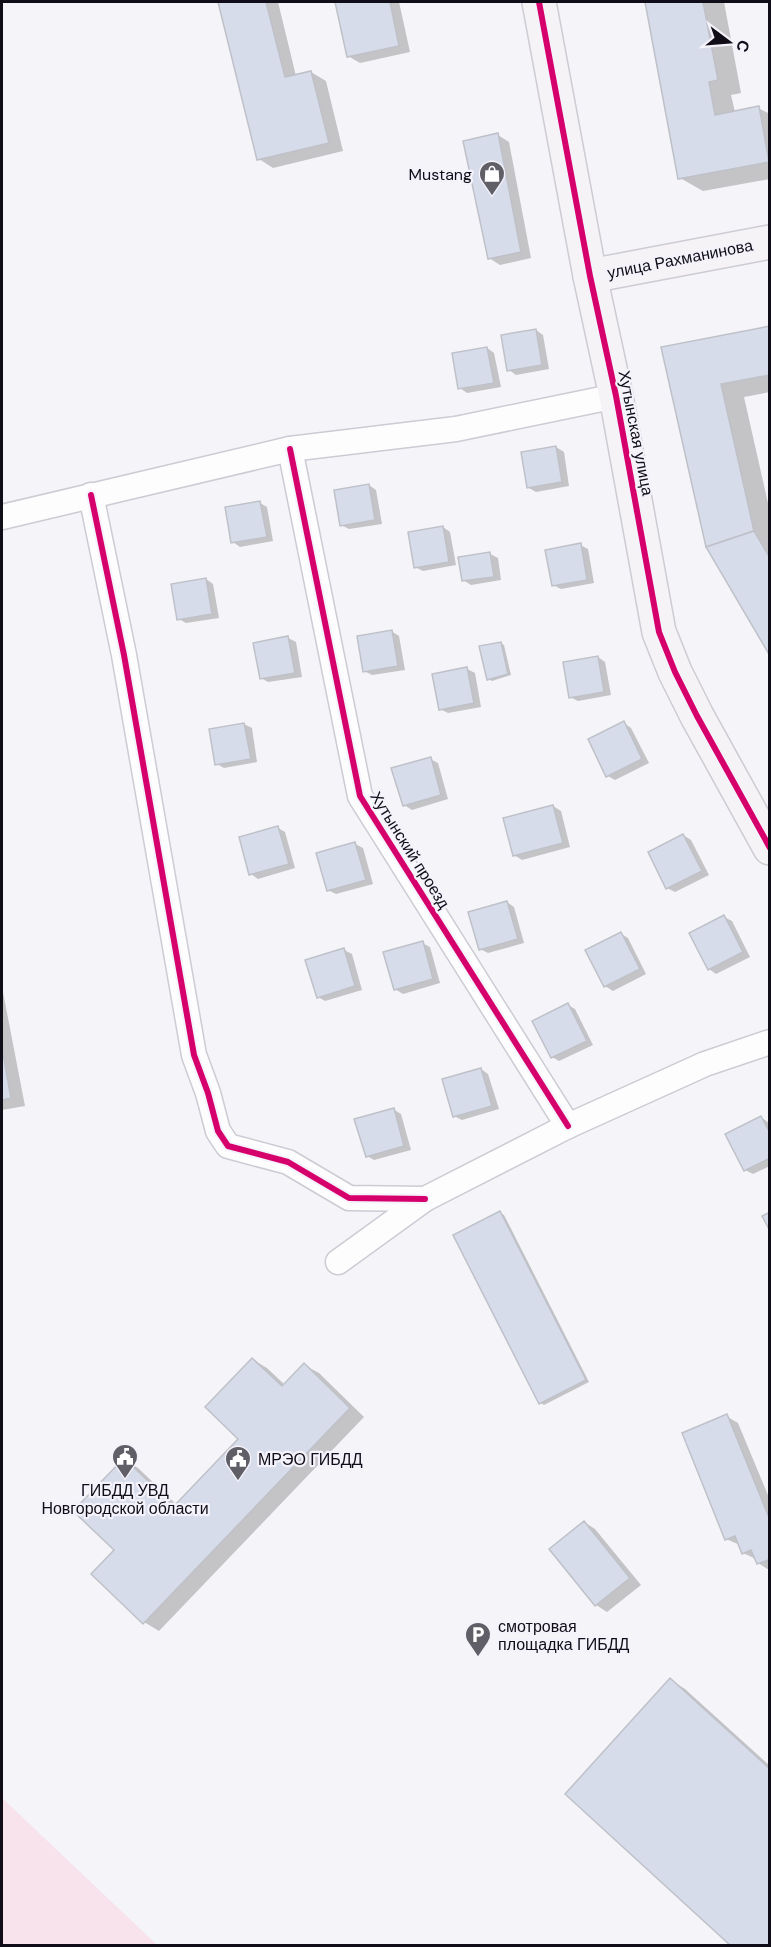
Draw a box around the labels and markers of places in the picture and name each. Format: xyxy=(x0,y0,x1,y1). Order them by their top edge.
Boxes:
shop icon: Mustang xyxy=(477,159,507,197)
place label: Mustang xyxy=(409,164,472,185)
public building icon: ГИБДД УВД Новгородской области xyxy=(110,1442,140,1480)
public building icon: МРЭО ГИБДД xyxy=(223,1444,253,1482)
place label: МРЭО ГИБДД xyxy=(258,1449,363,1470)
place label: ГИБДД УВД Новгородской области xyxy=(41,1480,209,1519)
place label: смотровая площадка ГИБДД xyxy=(498,1616,629,1655)
parking icon: смотровая площадка ГИБДД xyxy=(463,1620,493,1658)

